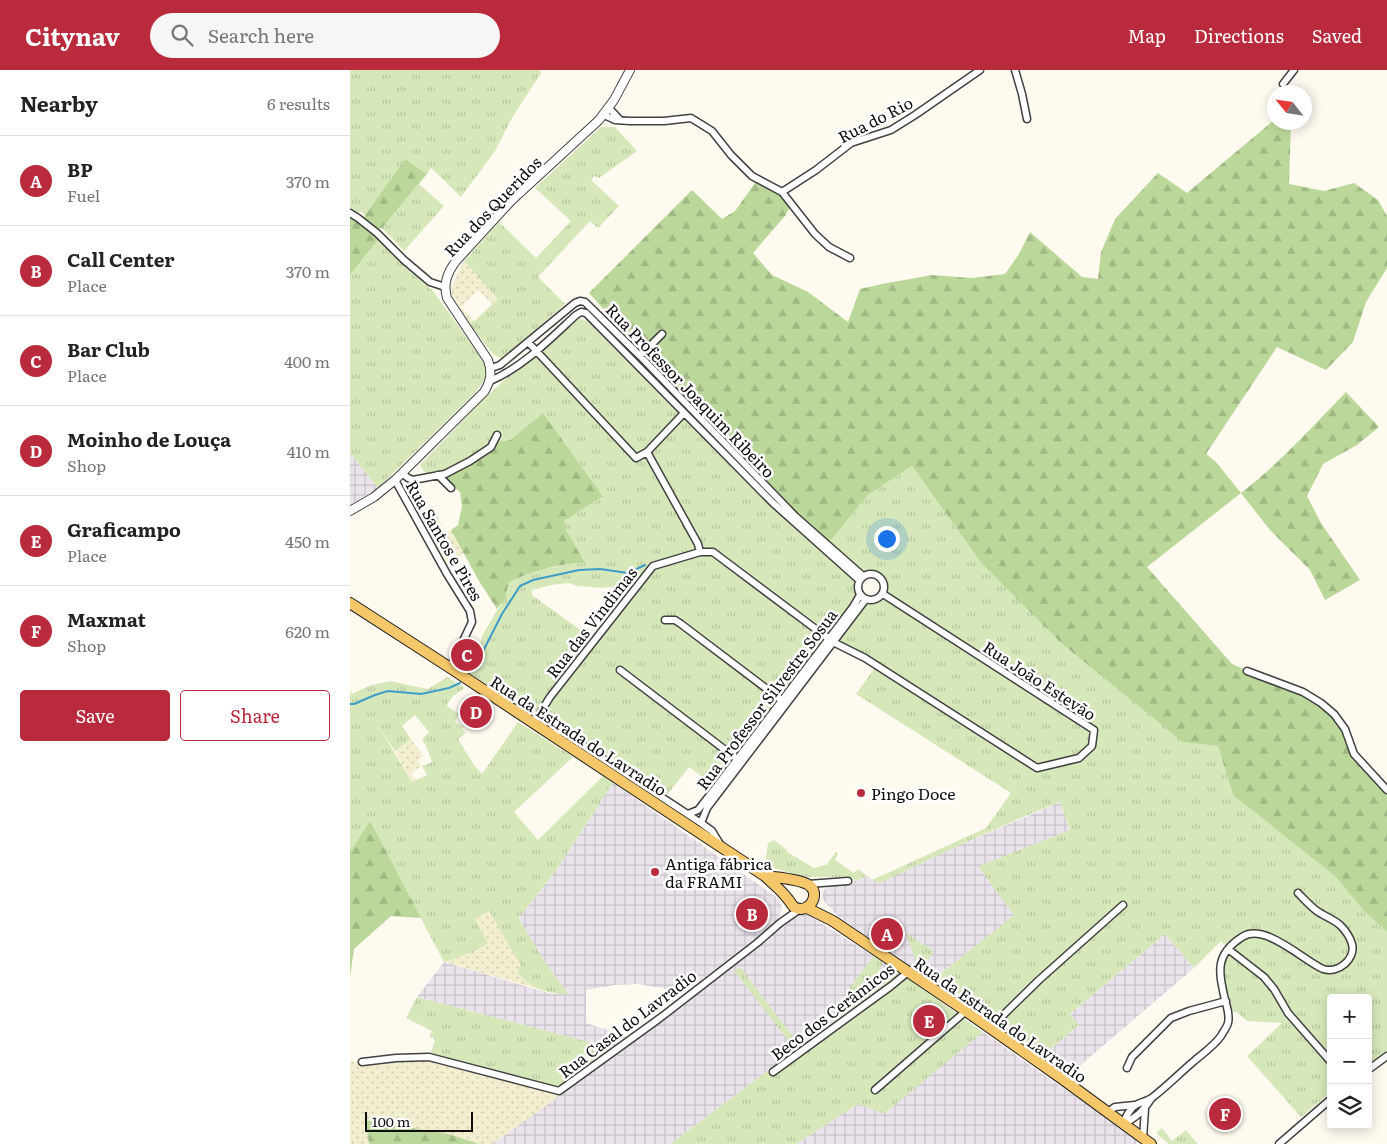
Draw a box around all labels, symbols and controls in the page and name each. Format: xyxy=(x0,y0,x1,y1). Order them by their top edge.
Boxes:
search box xyxy=(150,13,500,58)
text: Citynav xyxy=(25,18,120,53)
icon: search xyxy=(168,21,196,49)
text: Search here xyxy=(208,21,314,49)
text: Map xyxy=(1128,22,1166,49)
text: Directions xyxy=(1194,22,1284,49)
text: Saved xyxy=(1312,22,1362,49)
north arrow xyxy=(1267,85,1312,130)
text: Nearby xyxy=(20,87,98,118)
street label: Rua do Rio xyxy=(833,90,917,148)
text: 6 results xyxy=(267,91,330,115)
street label: Rua dos Queridos xyxy=(438,150,546,262)
text: BP xyxy=(67,155,93,183)
text: A xyxy=(30,169,42,193)
text: 370 m xyxy=(286,169,330,193)
text: Fuel xyxy=(67,183,100,207)
text: Call Center xyxy=(67,245,175,273)
text: B xyxy=(30,259,42,283)
text: 370 m xyxy=(286,259,330,283)
text: Place xyxy=(67,273,107,297)
street label: Rua Professor Joaquim Ribeiro xyxy=(601,297,781,483)
text: Bar Club xyxy=(67,335,150,363)
text: C xyxy=(30,349,42,373)
text: 400 m xyxy=(284,349,330,373)
text: Place xyxy=(67,363,107,387)
text: Moinho de Louça xyxy=(67,425,231,453)
text: D xyxy=(30,439,42,463)
text: 410 m xyxy=(287,439,330,463)
text: Shop xyxy=(67,453,106,477)
street label: Rua Santos e Pires xyxy=(401,475,489,605)
text: Graficampo xyxy=(67,515,181,543)
your location xyxy=(874,526,900,552)
text: E xyxy=(31,529,41,553)
text: 450 m xyxy=(285,529,330,553)
text: Place xyxy=(67,543,107,567)
street label: Rua das Vindimas xyxy=(540,561,642,683)
street label: Rua Professor Silvestre Sosua xyxy=(690,603,842,795)
text: Maxmat xyxy=(67,605,146,633)
text: F xyxy=(31,619,41,643)
text: 620 m xyxy=(285,619,330,643)
text: Shop xyxy=(67,633,106,657)
street label: Rua João Estevão xyxy=(979,634,1101,726)
pin: C xyxy=(451,636,483,674)
street label: Rua da Estrada do Lavradio xyxy=(486,669,672,801)
button: Save xyxy=(20,690,170,741)
button: Share xyxy=(180,690,330,741)
pin: D xyxy=(460,693,492,731)
place label: Pingo Doce xyxy=(871,781,956,805)
marker: Pingo Doce xyxy=(855,787,867,799)
place label: Antiga fábrica da FRAMI xyxy=(665,851,773,893)
marker: Antiga fábrica da FRAMI xyxy=(649,866,661,878)
pin: B xyxy=(736,895,768,933)
pin: A xyxy=(871,915,903,953)
street label: Rua da Estrada do Lavradio xyxy=(911,952,1091,1086)
street label: Beco dos Cerâmicos xyxy=(765,957,899,1065)
street label: Rua Casal do Lavradio xyxy=(553,963,701,1083)
map controls xyxy=(1327,994,1372,1129)
button: + xyxy=(1327,994,1372,1039)
pin: E xyxy=(913,1002,945,1040)
button: − xyxy=(1327,1039,1372,1084)
button: layers xyxy=(1327,1084,1372,1129)
pin: F xyxy=(1209,1095,1241,1133)
scale bar xyxy=(365,1109,472,1132)
text: 100 m xyxy=(372,1111,410,1131)

